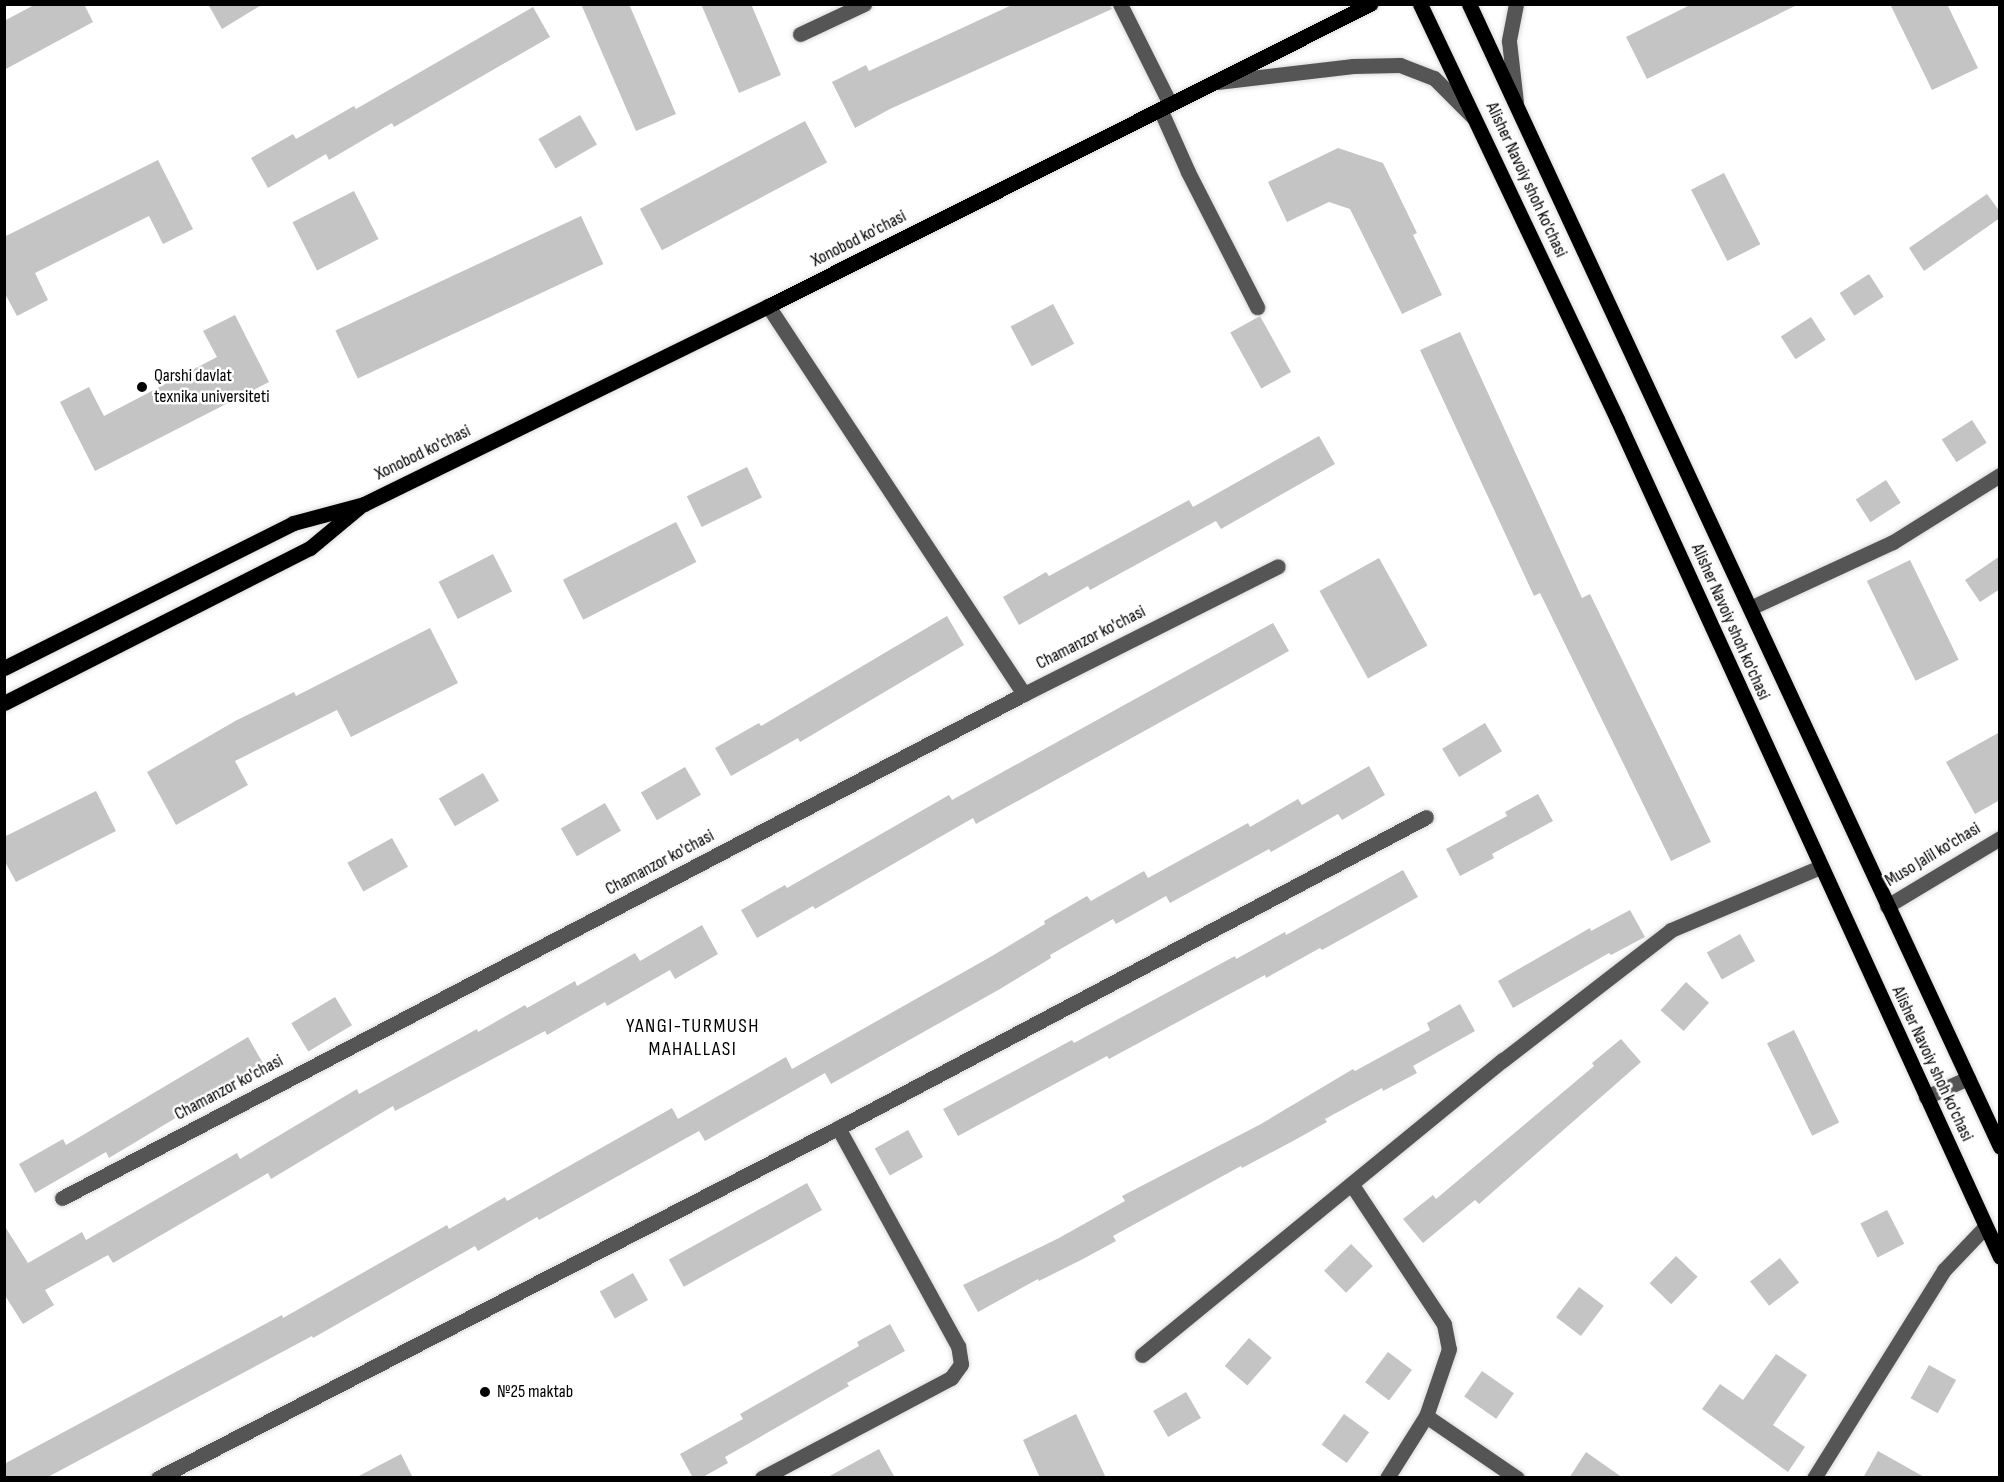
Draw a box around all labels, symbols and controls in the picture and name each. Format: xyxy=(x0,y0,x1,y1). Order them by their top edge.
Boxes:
street label: Alisher Navoiy shoh ko'chasi xyxy=(1481,99,1571,261)
street label: Xonobod ko'chasi xyxy=(808,206,910,272)
place label: Qarshi davlat texnika universiteti xyxy=(154,366,270,409)
marker: Qarshi davlat texnika universiteti xyxy=(135,380,149,394)
street label: Xonobod ko'chasi xyxy=(372,421,474,485)
street label: Alisher Navoiy shoh ko'chasi xyxy=(1686,541,1774,703)
street label: Chamanzor ko'chasi xyxy=(1033,601,1149,675)
street label: Muso Jalil ko'chasi xyxy=(1881,818,1985,892)
street label: Chamanzor ko'chasi xyxy=(602,825,718,901)
street label: Alisher Navoiy shoh ko'chasi xyxy=(1887,983,1977,1145)
district label: YANGI-TURMUSH MAHALLASI xyxy=(626,1015,760,1062)
street label: Chamanzor ko'chasi xyxy=(171,1050,287,1126)
place label: №25 maktab xyxy=(497,1381,573,1403)
marker: №25 maktab xyxy=(478,1385,492,1399)

